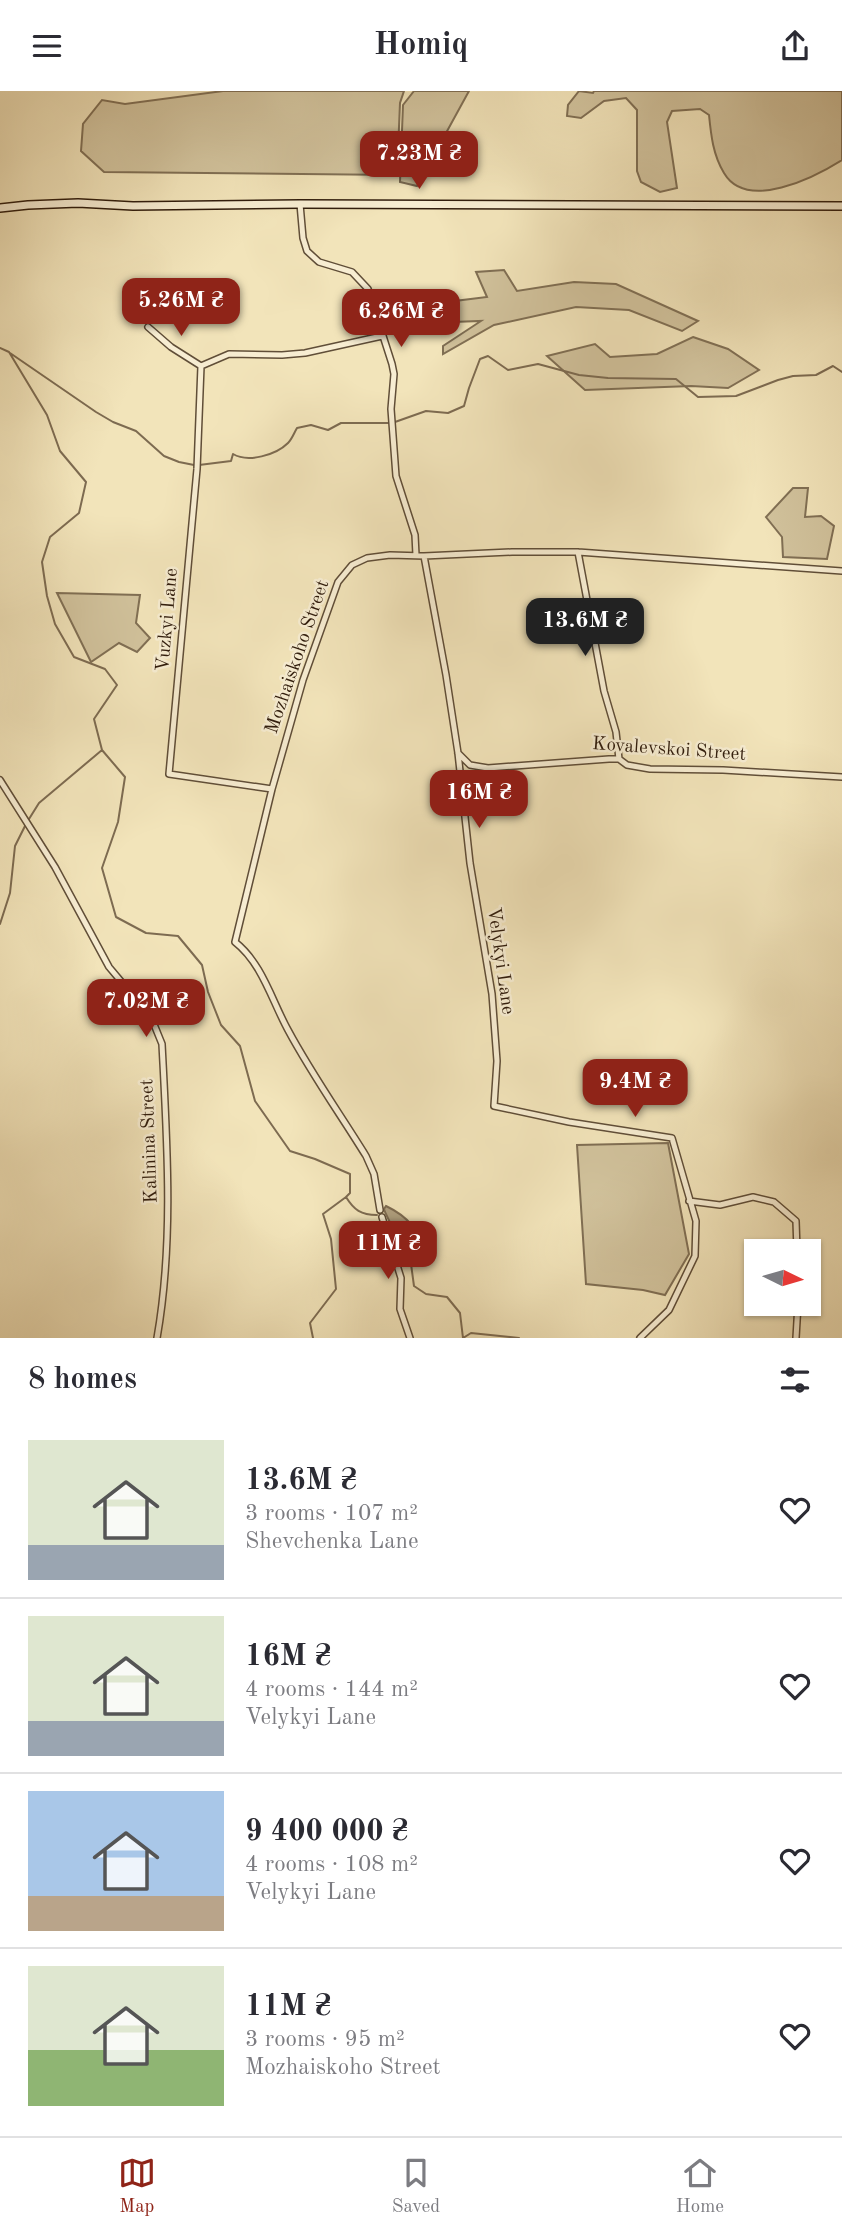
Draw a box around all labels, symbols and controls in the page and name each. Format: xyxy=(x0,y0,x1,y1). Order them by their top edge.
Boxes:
icon: menu xyxy=(28,27,66,65)
icon: share xyxy=(776,27,814,65)
text: Homiq xyxy=(374,30,468,62)
pin: 7.23M ₴ xyxy=(354,132,484,191)
text: 7.23M ₴ xyxy=(376,142,462,165)
pin: 5.26M ₴ xyxy=(116,279,246,338)
text: 5.26M ₴ xyxy=(138,289,224,312)
pin: 6.26M ₴ xyxy=(336,289,466,349)
text: 6.26M ₴ xyxy=(358,300,444,323)
street label: Vuzkyi Lane xyxy=(154,567,182,673)
street label: Mozhaiskoho Street xyxy=(263,578,333,736)
pin: 13.6M ₴ xyxy=(520,599,650,658)
text: 13.6M ₴ xyxy=(542,609,628,632)
street label: Kovalevskoi Street xyxy=(591,735,747,765)
pin: 16M ₴ xyxy=(430,771,528,830)
text: 16M ₴ xyxy=(446,781,512,804)
street label: Velykyi Lane xyxy=(483,906,517,1016)
pin: 7.02M ₴ xyxy=(81,979,211,1039)
text: 7.02M ₴ xyxy=(103,990,189,1013)
pin: 9.4M ₴ xyxy=(578,1059,692,1119)
text: 9.4M ₴ xyxy=(599,1070,671,1093)
street label: Kalinina Street xyxy=(138,1078,162,1204)
pin: 11M ₴ xyxy=(339,1221,437,1281)
text: 11M ₴ xyxy=(355,1232,421,1255)
north arrow xyxy=(744,1239,821,1316)
map controls xyxy=(744,1239,821,1316)
icon: filters xyxy=(776,1361,814,1399)
text: 8 homes xyxy=(28,1365,137,1395)
text: 13.6M ₴ xyxy=(245,1466,357,1496)
icon: home xyxy=(84,1468,168,1552)
icon: heart xyxy=(776,1491,814,1529)
text: 3 rooms · 107 m² xyxy=(245,1502,418,1525)
text: Shevchenka Lane xyxy=(245,1530,419,1553)
text: 16M ₴ xyxy=(245,1642,331,1672)
icon: home xyxy=(84,1644,168,1728)
icon: heart xyxy=(776,1667,814,1705)
text: 4 rooms · 144 m² xyxy=(245,1678,418,1701)
text: Velykyi Lane xyxy=(245,1706,376,1729)
text: 9 400 000 ₴ xyxy=(245,1817,409,1847)
icon: home xyxy=(84,1819,168,1903)
icon: heart xyxy=(776,1842,814,1880)
text: 4 rooms · 108 m² xyxy=(245,1853,418,1876)
text: Velykyi Lane xyxy=(245,1881,376,1904)
text: 11M ₴ xyxy=(245,1992,331,2022)
icon: home xyxy=(84,1994,168,2078)
icon: heart xyxy=(776,2017,814,2055)
text: 3 rooms · 95 m² xyxy=(245,2028,405,2051)
text: Mozhaiskoho Street xyxy=(245,2056,441,2079)
tab: Map xyxy=(118,2154,156,2219)
tab: Saved xyxy=(392,2154,440,2219)
tab: Home xyxy=(676,2154,724,2219)

